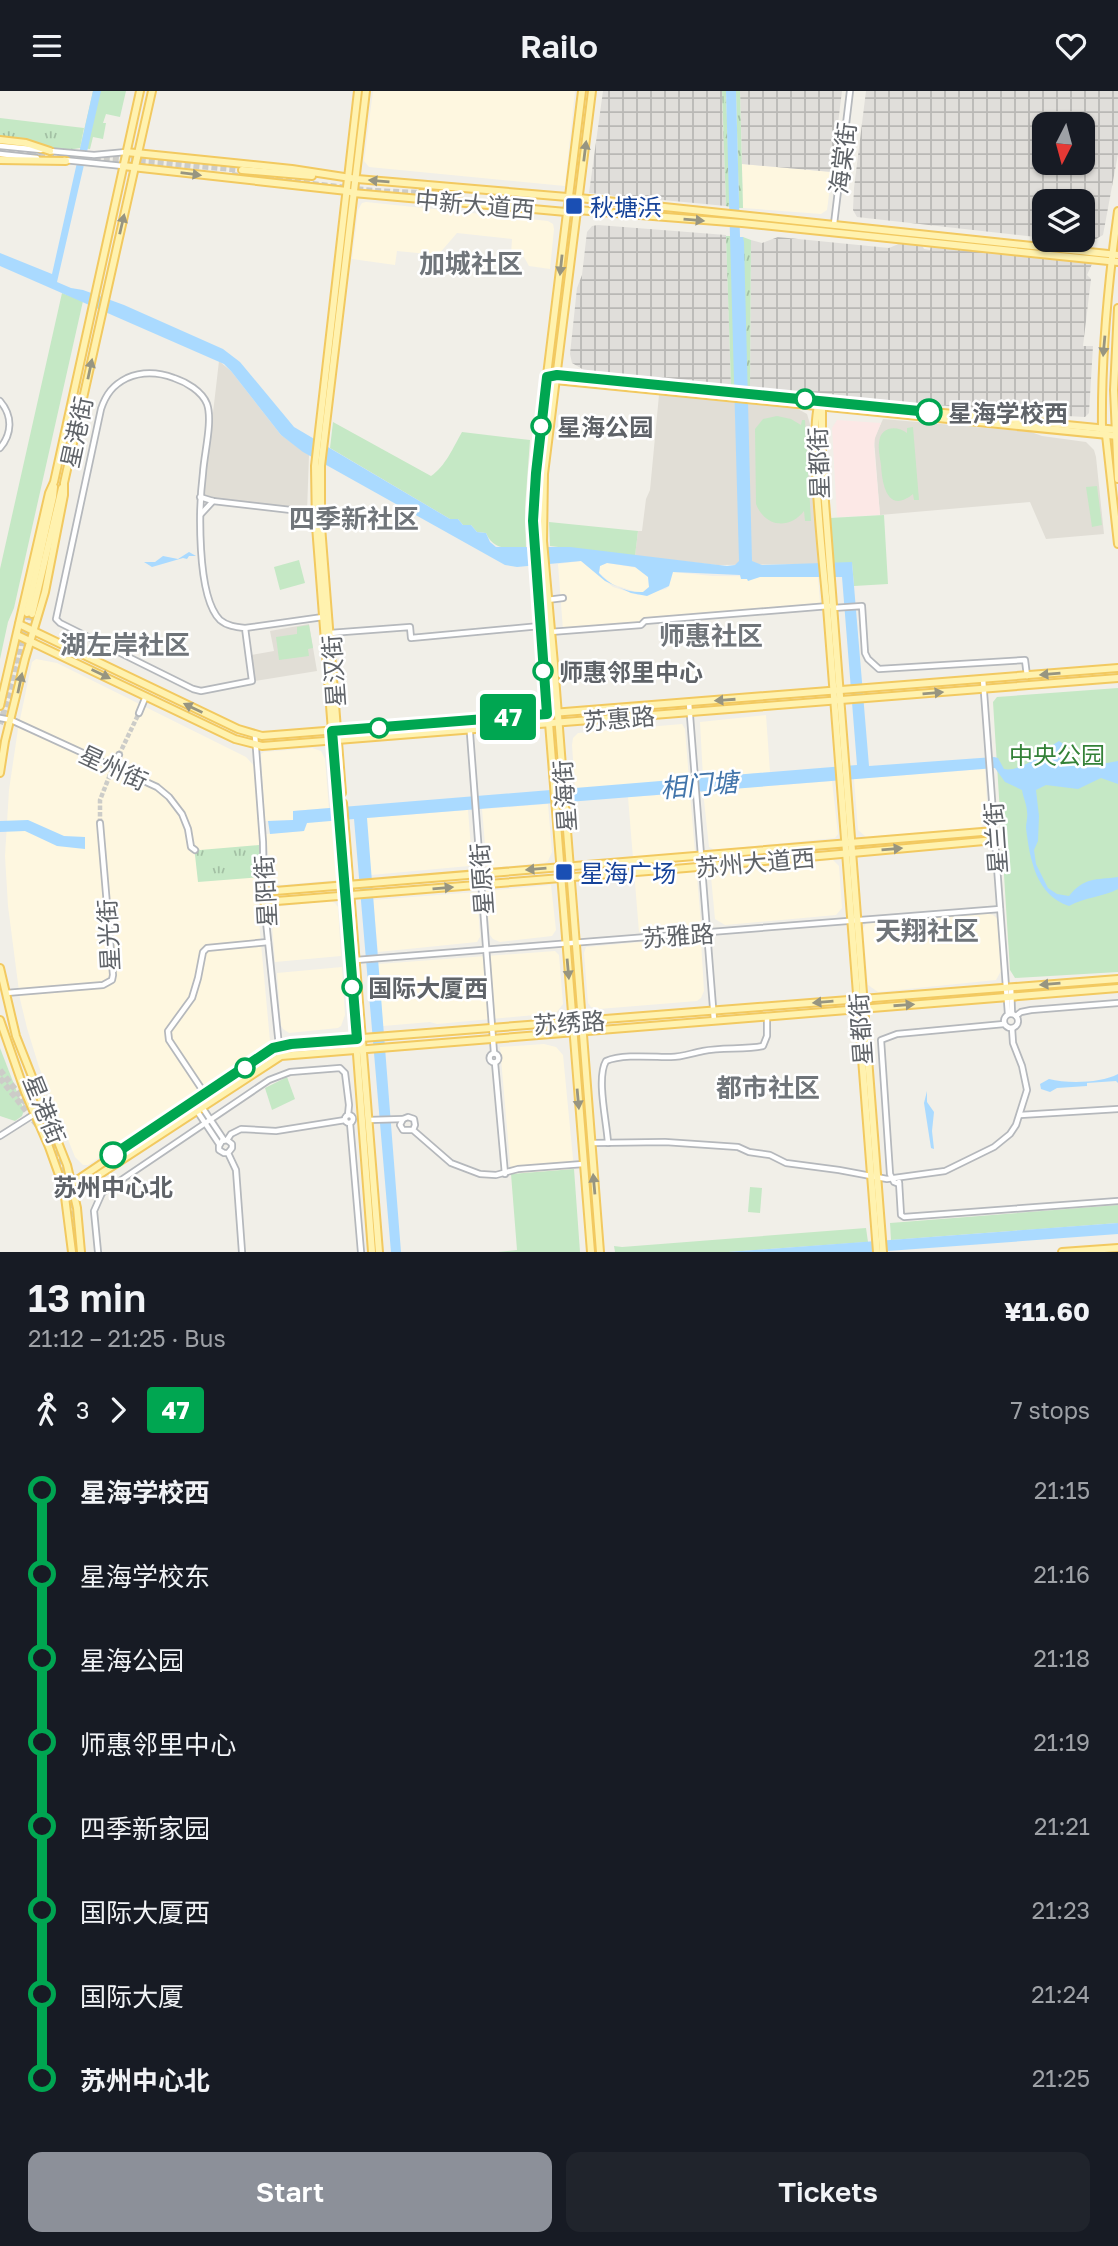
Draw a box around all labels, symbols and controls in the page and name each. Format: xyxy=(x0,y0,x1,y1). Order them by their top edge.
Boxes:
icon: menu xyxy=(28,27,66,65)
text: Railo xyxy=(520,27,598,65)
icon: heart xyxy=(1052,27,1090,65)
north arrow xyxy=(1032,112,1096,175)
map controls xyxy=(1032,112,1095,252)
street label: 海棠街 xyxy=(823,121,861,195)
one-way arrow xyxy=(579,139,590,161)
one-way arrow xyxy=(180,169,202,180)
one-way arrow xyxy=(368,175,390,186)
street label: 中新大道西 xyxy=(414,184,536,224)
button: layers xyxy=(1032,189,1095,252)
place label: 秋塘浜 xyxy=(590,192,662,221)
marker: 秋塘浜 xyxy=(564,196,584,216)
one-way arrow xyxy=(116,213,127,235)
one-way arrow xyxy=(683,215,705,226)
district label: 加城社区 xyxy=(419,248,523,279)
one-way arrow xyxy=(555,254,566,276)
one-way arrow xyxy=(1098,335,1109,357)
one-way arrow xyxy=(84,358,95,380)
unlabelled marker xyxy=(795,389,815,409)
street label: 星港街 xyxy=(54,394,98,470)
place label: 星海学校西 xyxy=(948,398,1068,427)
marker: 星海学校西 xyxy=(916,399,942,425)
place label: 星海公园 xyxy=(557,412,653,441)
marker: 星海公园 xyxy=(531,416,551,436)
street label: 星都街 xyxy=(802,427,834,499)
district label: 四季新社区 xyxy=(289,503,419,534)
district label: 师惠社区 xyxy=(659,620,763,651)
district label: 湖左岸社区 xyxy=(60,629,190,660)
street label: 星汉街 xyxy=(316,634,350,708)
place label: 师惠邻里中心 xyxy=(559,657,703,686)
marker: 师惠邻里中心 xyxy=(533,661,553,681)
one-way arrow xyxy=(91,669,111,680)
one-way arrow xyxy=(1039,669,1061,680)
one-way arrow xyxy=(15,672,26,694)
one-way arrow xyxy=(922,687,944,698)
line badge: 47 xyxy=(476,694,540,740)
one-way arrow xyxy=(714,695,736,706)
street label: 苏惠路 xyxy=(582,700,656,736)
one-way arrow xyxy=(183,702,203,713)
text: 47 xyxy=(494,702,522,731)
unlabelled marker xyxy=(369,718,389,738)
street label: 星州街 xyxy=(75,739,153,795)
park label: 中央公园 xyxy=(1009,740,1105,769)
street label: 星海街 xyxy=(547,759,581,833)
water label: 相门塘 xyxy=(659,766,743,804)
street label: 星兰街 xyxy=(978,801,1012,875)
street label: 星原街 xyxy=(464,842,498,916)
street label: 苏州大道西 xyxy=(694,842,816,882)
one-way arrow xyxy=(881,843,903,854)
street label: 星阳街 xyxy=(249,854,281,928)
place label: 星海广场 xyxy=(580,858,676,887)
marker: 星海广场 xyxy=(554,862,574,882)
one-way arrow xyxy=(524,864,546,875)
one-way arrow xyxy=(432,882,454,893)
street label: 星光街 xyxy=(92,898,124,972)
district label: 天翔社区 xyxy=(875,915,979,946)
street label: 苏雅路 xyxy=(641,918,715,952)
one-way arrow xyxy=(563,958,574,980)
place label: 国际大厦西 xyxy=(368,973,488,1002)
marker: 国际大厦西 xyxy=(342,977,362,997)
one-way arrow xyxy=(1039,979,1061,990)
street label: 星都街 xyxy=(843,992,877,1066)
one-way arrow xyxy=(812,997,834,1008)
one-way arrow xyxy=(893,999,915,1010)
street label: 苏绣路 xyxy=(532,1005,606,1039)
unlabelled marker xyxy=(235,1058,255,1078)
street label: 星港街 xyxy=(18,1070,72,1148)
district label: 都市社区 xyxy=(716,1072,820,1103)
one-way arrow xyxy=(573,1088,584,1110)
marker: 苏州中心北 xyxy=(100,1142,126,1168)
place label: 苏州中心北 xyxy=(53,1172,173,1201)
one-way arrow xyxy=(588,1173,599,1195)
text: 13 min xyxy=(28,1275,146,1320)
text: ¥11.60 xyxy=(1004,1296,1090,1327)
text: 21:12 – 21:25 · Bus xyxy=(28,1324,226,1352)
icon: walk xyxy=(28,1391,66,1429)
icon: forward xyxy=(99,1391,137,1429)
text: 47 xyxy=(161,1395,190,1424)
text: 3 xyxy=(76,1396,89,1424)
text: 7 stops xyxy=(1011,1396,1090,1424)
text: 21:15 xyxy=(1034,1476,1090,1504)
text: 星海学校西 xyxy=(80,1477,210,1508)
text: 21:16 xyxy=(1034,1560,1090,1588)
text: 星海学校东 xyxy=(80,1561,210,1592)
text: 21:18 xyxy=(1033,1644,1090,1672)
text: 星海公园 xyxy=(80,1645,184,1676)
text: 21:19 xyxy=(1034,1728,1090,1756)
text: 师惠邻里中心 xyxy=(80,1729,236,1760)
text: 21:21 xyxy=(1034,1812,1090,1840)
text: 四季新家园 xyxy=(80,1813,210,1844)
text: 21:23 xyxy=(1032,1896,1090,1924)
text: 国际大厦西 xyxy=(80,1897,210,1928)
text: 21:24 xyxy=(1031,1980,1090,2008)
text: 国际大厦 xyxy=(80,1981,184,2012)
text: 21:25 xyxy=(1032,2064,1090,2092)
text: 苏州中心北 xyxy=(80,2065,210,2096)
button: Start xyxy=(28,2152,552,2232)
button: Tickets xyxy=(566,2152,1090,2232)

